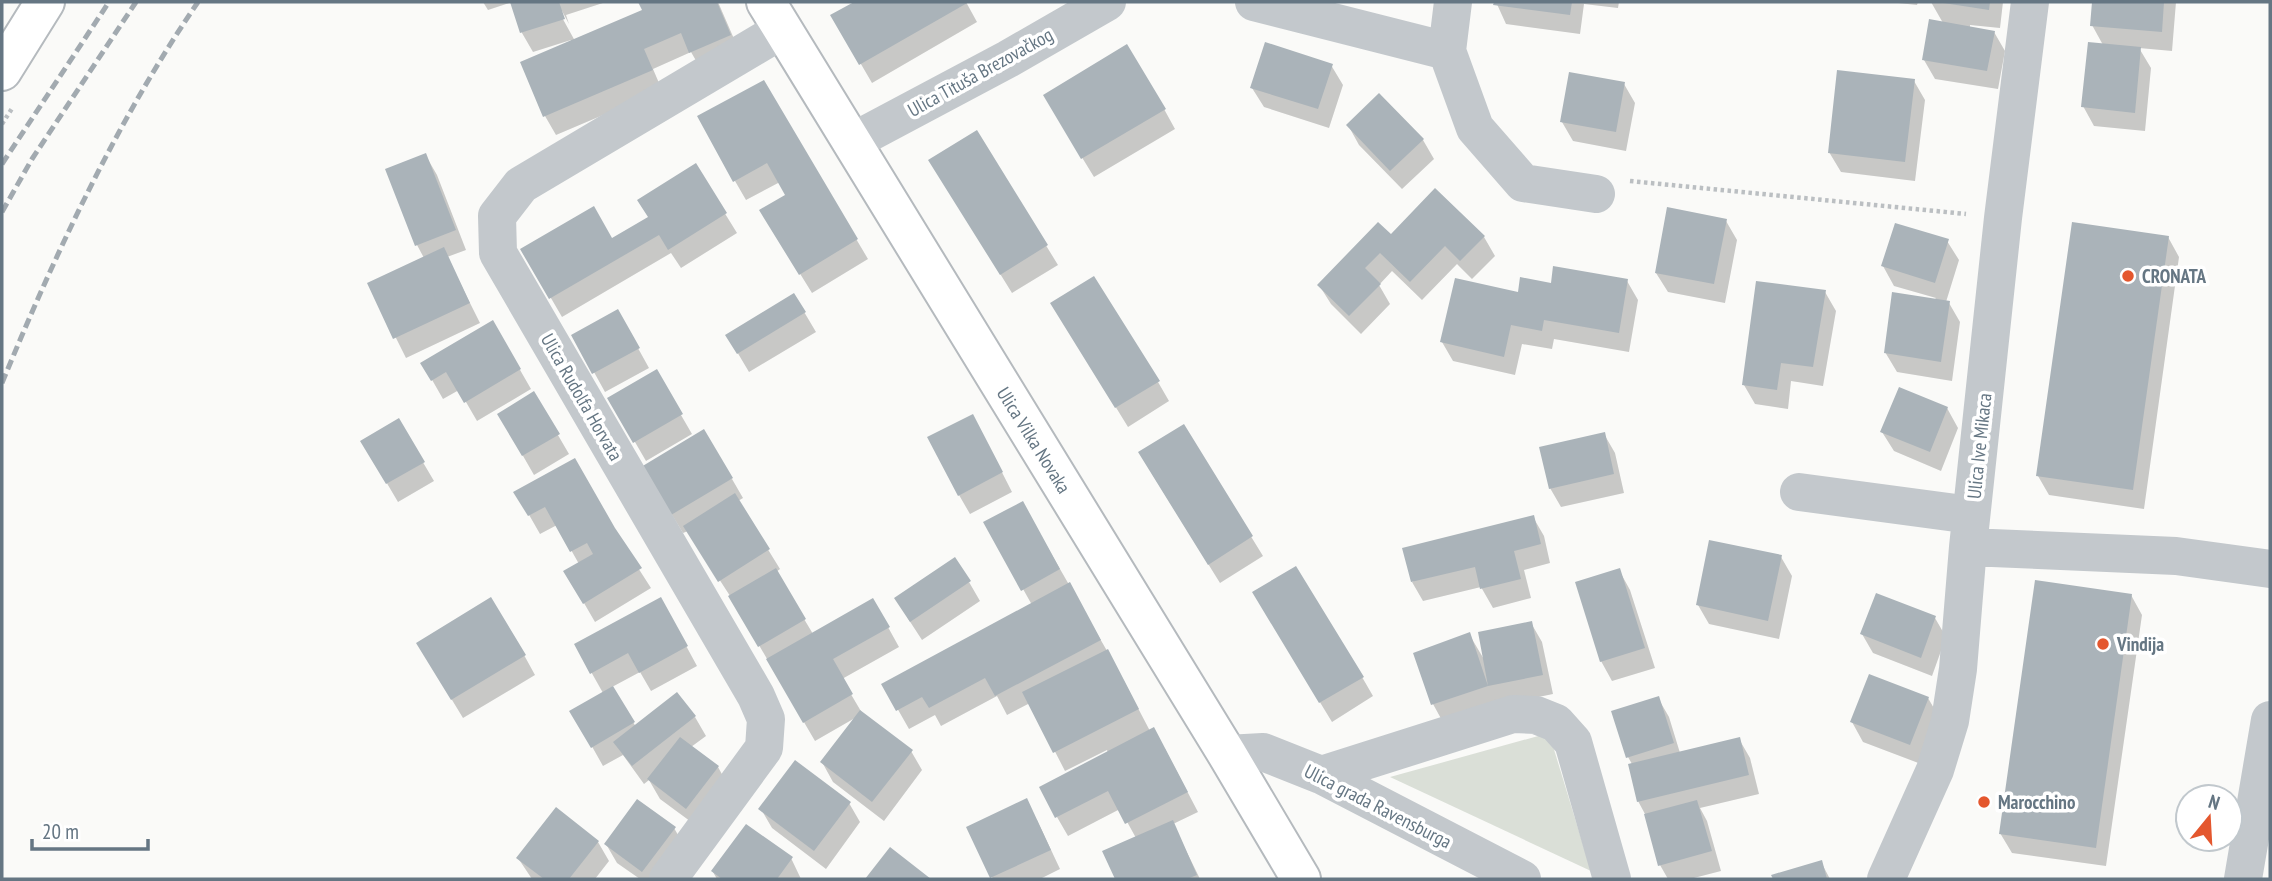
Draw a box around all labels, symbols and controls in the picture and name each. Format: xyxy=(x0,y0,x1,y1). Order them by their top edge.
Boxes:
street label: Ulica Tituša Brezovačkog xyxy=(903,22,1057,122)
place label: CRONATA xyxy=(2142,264,2207,288)
marker: CRONATA xyxy=(2120,268,2136,284)
street label: Ulica Rudolfa Horvata xyxy=(536,329,628,465)
street label: Ulica Vilka Novaka xyxy=(992,382,1076,498)
street label: Ulica Ive Mikaca xyxy=(1962,392,1996,500)
place label: Vindija xyxy=(2116,632,2164,656)
marker: Vindija xyxy=(2095,636,2111,652)
street label: Ulica grada Ravensburga xyxy=(1300,759,1456,853)
north arrow xyxy=(2174,783,2244,853)
text: N xyxy=(2206,789,2223,815)
place label: Marocchino xyxy=(1998,790,2075,814)
marker: Marocchino xyxy=(1976,794,1992,810)
scale bar xyxy=(32,808,147,852)
text: 20 m xyxy=(42,818,79,845)

